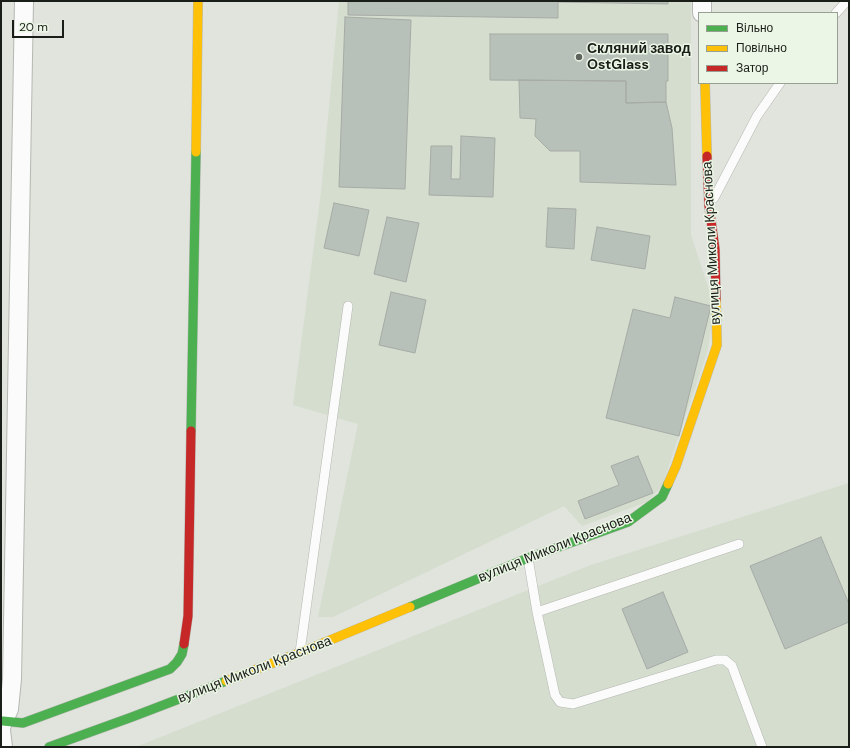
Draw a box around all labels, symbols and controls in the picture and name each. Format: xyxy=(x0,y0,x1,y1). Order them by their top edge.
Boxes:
scale bar xyxy=(14,12,66,38)
legend xyxy=(698,12,838,84)
text: 20 m xyxy=(19,19,48,35)
text: Вільно xyxy=(736,20,773,36)
text: Повільно xyxy=(736,40,787,56)
place label: Скляний завод OstGlass xyxy=(587,41,691,74)
marker: Скляний завод OstGlass xyxy=(574,52,584,62)
text: Затор xyxy=(736,60,768,76)
street label: вулиця Миколи Краснова xyxy=(699,161,725,325)
street label: вулиця Миколи Краснова xyxy=(476,510,634,586)
street label: вулиця Миколи Краснова xyxy=(176,633,334,707)

